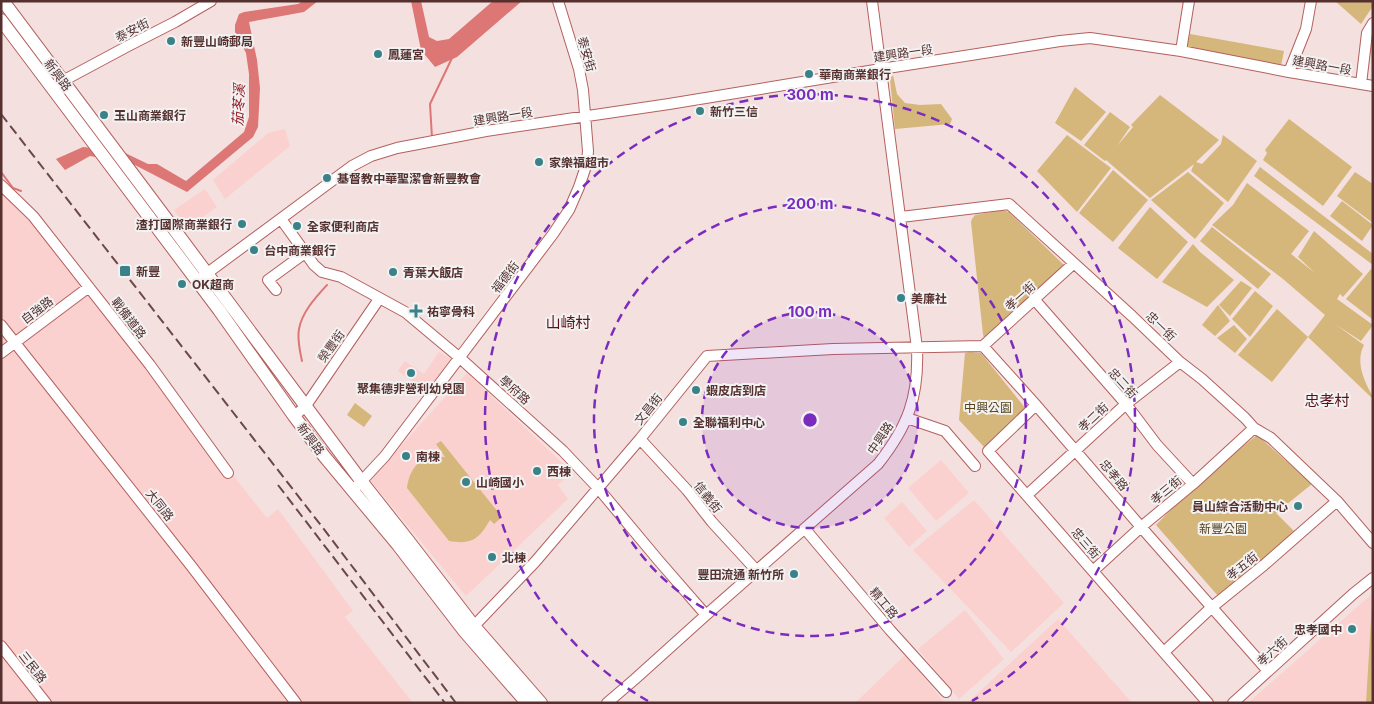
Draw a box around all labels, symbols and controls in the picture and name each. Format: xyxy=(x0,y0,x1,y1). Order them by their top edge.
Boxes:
street label: 泰安街 xyxy=(113,15,151,45)
place label: 新豐山崎郵局 xyxy=(181,34,253,49)
marker: 新豐山崎郵局 xyxy=(165,35,177,47)
street label: 泰安街 xyxy=(575,35,599,73)
street label: 建興路一段 xyxy=(872,41,934,65)
place label: 鳳蓮宮 xyxy=(388,47,424,62)
marker: 鳳蓮宮 xyxy=(372,48,384,60)
street label: 建興路一段 xyxy=(1291,52,1353,78)
street label: 新興路 xyxy=(41,56,75,94)
place label: 華南商業銀行 xyxy=(819,67,891,82)
marker: 華南商業銀行 xyxy=(803,68,815,80)
water label: 茄苳溪 xyxy=(228,82,248,126)
text: 300 m xyxy=(786,85,834,104)
street label: 建興路一段 xyxy=(472,104,534,128)
place label: 新竹三信 xyxy=(710,104,758,119)
marker: 新竹三信 xyxy=(694,105,706,117)
place label: 玉山商業銀行 xyxy=(114,108,186,123)
marker: 玉山商業銀行 xyxy=(98,109,110,121)
place label: 家樂福超市 xyxy=(549,155,609,170)
marker: 家樂福超市 xyxy=(533,156,545,168)
place label: 基督教中華聖潔會新豐教會 xyxy=(337,171,481,186)
marker: 基督教中華聖潔會新豐教會 xyxy=(321,172,333,184)
text: 200 m xyxy=(787,194,833,213)
place label: 渣打國際商業銀行 xyxy=(136,217,232,232)
marker: 渣打國際商業銀行 xyxy=(236,218,248,230)
place label: 全家便利商店 xyxy=(307,219,379,234)
marker: 全家便利商店 xyxy=(291,220,303,232)
place label: 台中商業銀行 xyxy=(264,243,336,258)
marker: 台中商業銀行 xyxy=(248,244,260,256)
street label: 福德街 xyxy=(488,258,522,296)
marker: 新豐 xyxy=(118,264,132,278)
place label: 新豐 xyxy=(136,264,160,279)
place label: 青葉大飯店 xyxy=(403,265,463,280)
marker: 青葉大飯店 xyxy=(387,266,399,278)
place label: OK超商 xyxy=(192,277,234,292)
marker: OK超商 xyxy=(176,278,188,290)
street label: 孝一街 xyxy=(1002,278,1038,314)
place label: 美廉社 xyxy=(911,291,947,306)
marker: 美廉社 xyxy=(895,292,907,304)
street label: 自強路 xyxy=(18,293,56,327)
street label: 戰備道路 xyxy=(108,294,150,342)
text: 100 m xyxy=(788,302,832,321)
marker: 祐寧骨科 xyxy=(409,304,423,318)
place label: 祐寧骨科 xyxy=(427,304,475,319)
street label: 忠一街 xyxy=(1143,308,1179,344)
district label: 山崎村 xyxy=(545,313,591,332)
street label: 榮豐街 xyxy=(315,327,347,365)
street label: 忠二街 xyxy=(1105,365,1141,401)
marker: 聚集德非營利幼兒園 xyxy=(405,367,417,379)
street label: 學府路 xyxy=(497,372,533,408)
place label: 聚集德非營利幼兒園 xyxy=(357,381,465,396)
place label: 蝦皮店到店 xyxy=(706,383,766,398)
marker: 蝦皮店到店 xyxy=(690,384,702,396)
street label: 文昌街 xyxy=(631,390,665,428)
district label: 忠孝村 xyxy=(1304,391,1350,410)
street label: 孝二街 xyxy=(1075,399,1111,435)
park label: 中興公園 xyxy=(964,400,1012,415)
centre of rings xyxy=(801,411,819,429)
place label: 全聯福利中心 xyxy=(693,415,765,430)
marker: 全聯福利中心 xyxy=(677,416,689,428)
street label: 中興路 xyxy=(864,419,896,457)
street label: 新興路 xyxy=(294,420,328,458)
place label: 南棟 xyxy=(416,449,440,464)
marker: 南棟 xyxy=(400,450,412,462)
street label: 忠孝路 xyxy=(1097,456,1131,494)
place label: 西棟 xyxy=(547,464,571,479)
marker: 西棟 xyxy=(531,465,543,477)
street label: 孝三街 xyxy=(1147,473,1185,507)
place label: 山崎國小 xyxy=(476,475,524,490)
marker: 山崎國小 xyxy=(460,476,472,488)
street label: 信義街 xyxy=(691,478,725,516)
street label: 大同路 xyxy=(143,486,177,524)
place label: 員山綜合活動中心 xyxy=(1192,499,1288,514)
marker: 員山綜合活動中心 xyxy=(1292,500,1304,512)
park label: 新豐公園 xyxy=(1199,521,1247,536)
street label: 忠三街 xyxy=(1069,524,1103,562)
street label: 孝五街 xyxy=(1223,549,1261,583)
place label: 北棟 xyxy=(502,550,526,565)
marker: 北棟 xyxy=(486,551,498,563)
place label: 豐田流通 新竹所 xyxy=(697,567,784,582)
marker: 豐田流通 新竹所 xyxy=(788,568,800,580)
street label: 精工路 xyxy=(867,584,901,622)
place label: 忠孝國中 xyxy=(1294,622,1342,637)
marker: 忠孝國中 xyxy=(1346,623,1358,635)
street label: 孝六街 xyxy=(1254,633,1290,669)
street label: 三民路 xyxy=(16,648,50,686)

